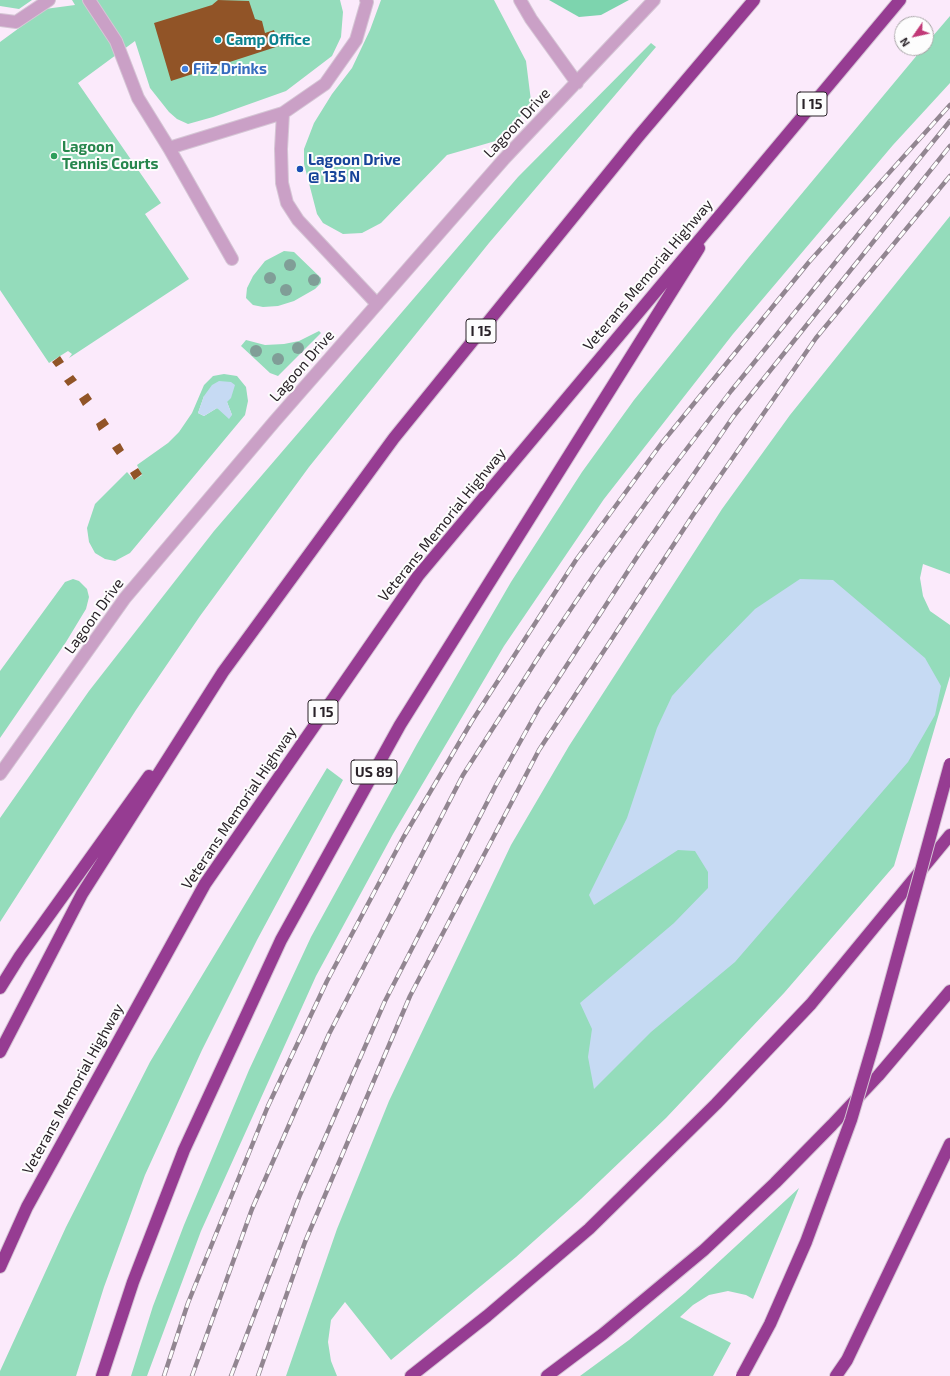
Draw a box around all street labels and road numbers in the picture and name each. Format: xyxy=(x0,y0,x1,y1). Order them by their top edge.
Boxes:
street label: Lagoon Drive xyxy=(480,84,554,162)
road number: I 15 xyxy=(797,92,827,116)
street label: Veterans Memorial Highway xyxy=(579,196,717,354)
road number: I 15 xyxy=(466,319,496,343)
street label: Lagoon Drive xyxy=(266,327,338,405)
street label: Veterans Memorial Highway xyxy=(375,445,509,605)
street label: Lagoon Drive xyxy=(61,575,127,657)
road number: I 15 xyxy=(308,700,338,724)
street label: Veterans Memorial Highway xyxy=(178,723,300,893)
road number: US 89 xyxy=(351,760,397,784)
street label: Veterans Memorial Highway xyxy=(19,1001,127,1177)

